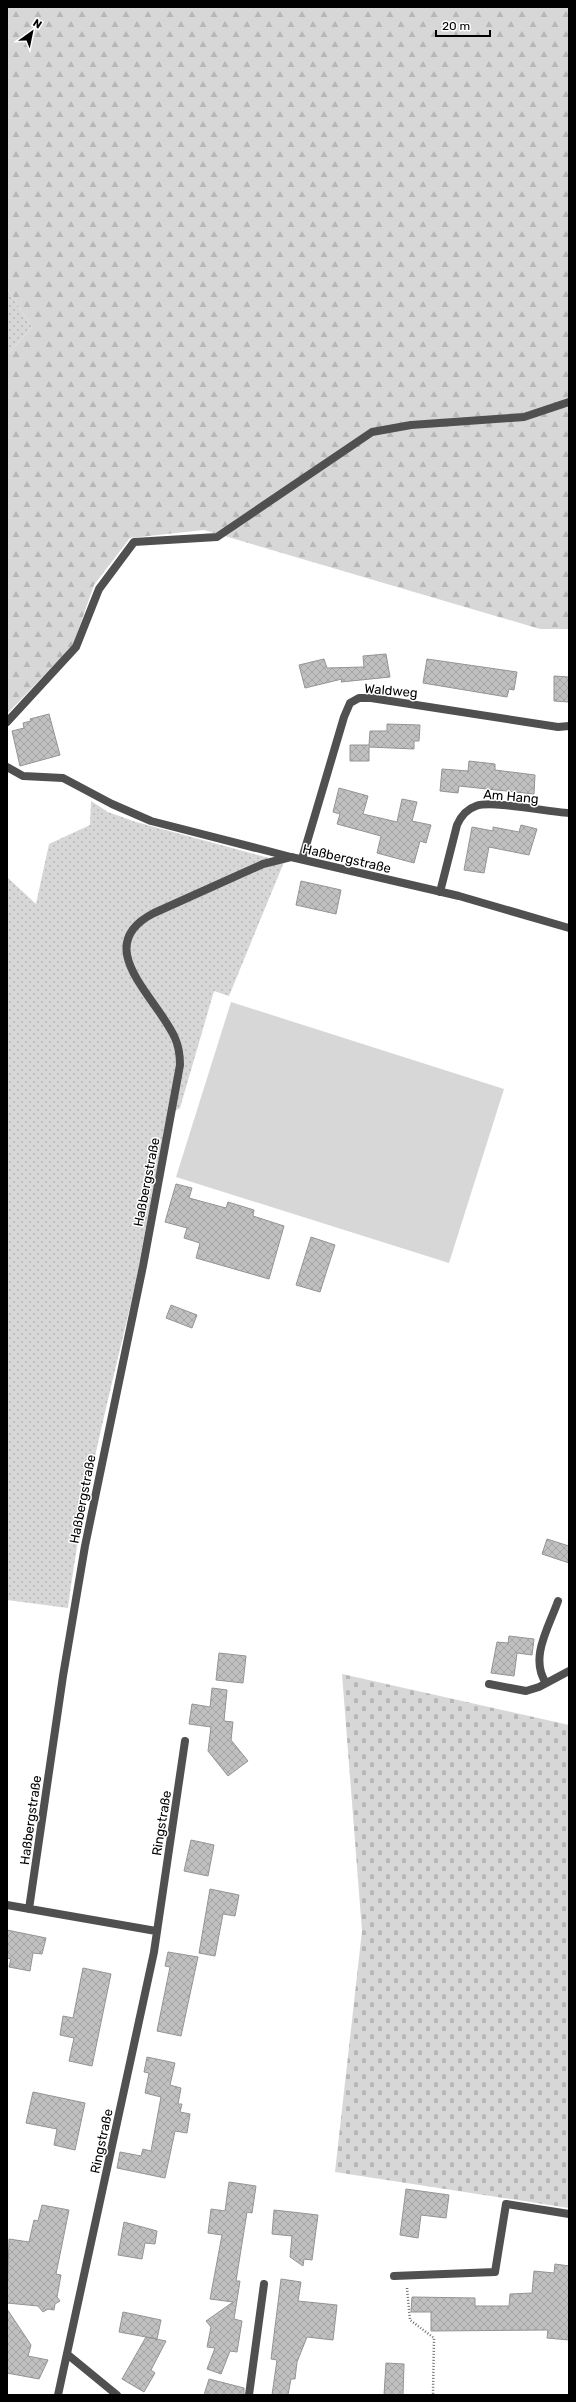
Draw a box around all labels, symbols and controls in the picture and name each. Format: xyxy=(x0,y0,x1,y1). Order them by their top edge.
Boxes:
north arrow xyxy=(12,12,52,52)
scale bar xyxy=(436,12,490,38)
text: N xyxy=(30,16,44,32)
text: 20 m xyxy=(442,19,470,33)
street label: Waldweg xyxy=(364,681,418,701)
street label: Am Hang xyxy=(483,787,539,807)
street label: Haßbergstraße xyxy=(301,841,393,877)
street label: Haßbergstraße xyxy=(131,1136,163,1228)
street label: Haßbergstraße xyxy=(67,1453,99,1545)
street label: Haßbergstraße xyxy=(17,1774,45,1866)
street label: Ringstraße xyxy=(149,1789,175,1857)
street label: Ringstraße xyxy=(87,2107,117,2175)

